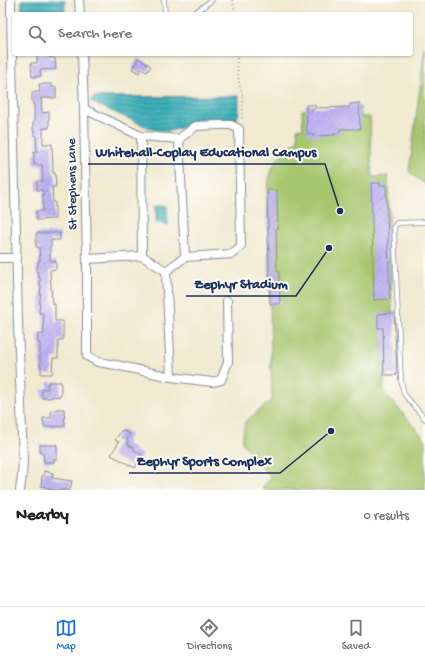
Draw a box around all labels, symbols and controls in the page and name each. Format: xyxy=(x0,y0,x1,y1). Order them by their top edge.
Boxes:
search box xyxy=(12,12,413,56)
icon: search xyxy=(26,23,48,45)
text: Search here xyxy=(58,25,132,43)
street label: St Stephens Lane xyxy=(65,138,81,230)
callout: Whitehall-Coplay Educational Campus xyxy=(88,138,325,164)
text: Whitehall-Coplay Educational Campus xyxy=(95,145,317,162)
callout: Zephyr Stadium xyxy=(186,270,296,296)
text: Zephyr Stadium xyxy=(194,277,288,294)
callout: Zephyr Sports Complex xyxy=(129,447,280,473)
text: Zephyr Sports Complex xyxy=(136,454,272,471)
text: Nearby xyxy=(16,506,69,526)
text: 0 results xyxy=(363,509,409,524)
tab: Map xyxy=(55,617,77,653)
tab: Directions xyxy=(187,617,232,653)
tab: Saved xyxy=(342,617,370,653)

